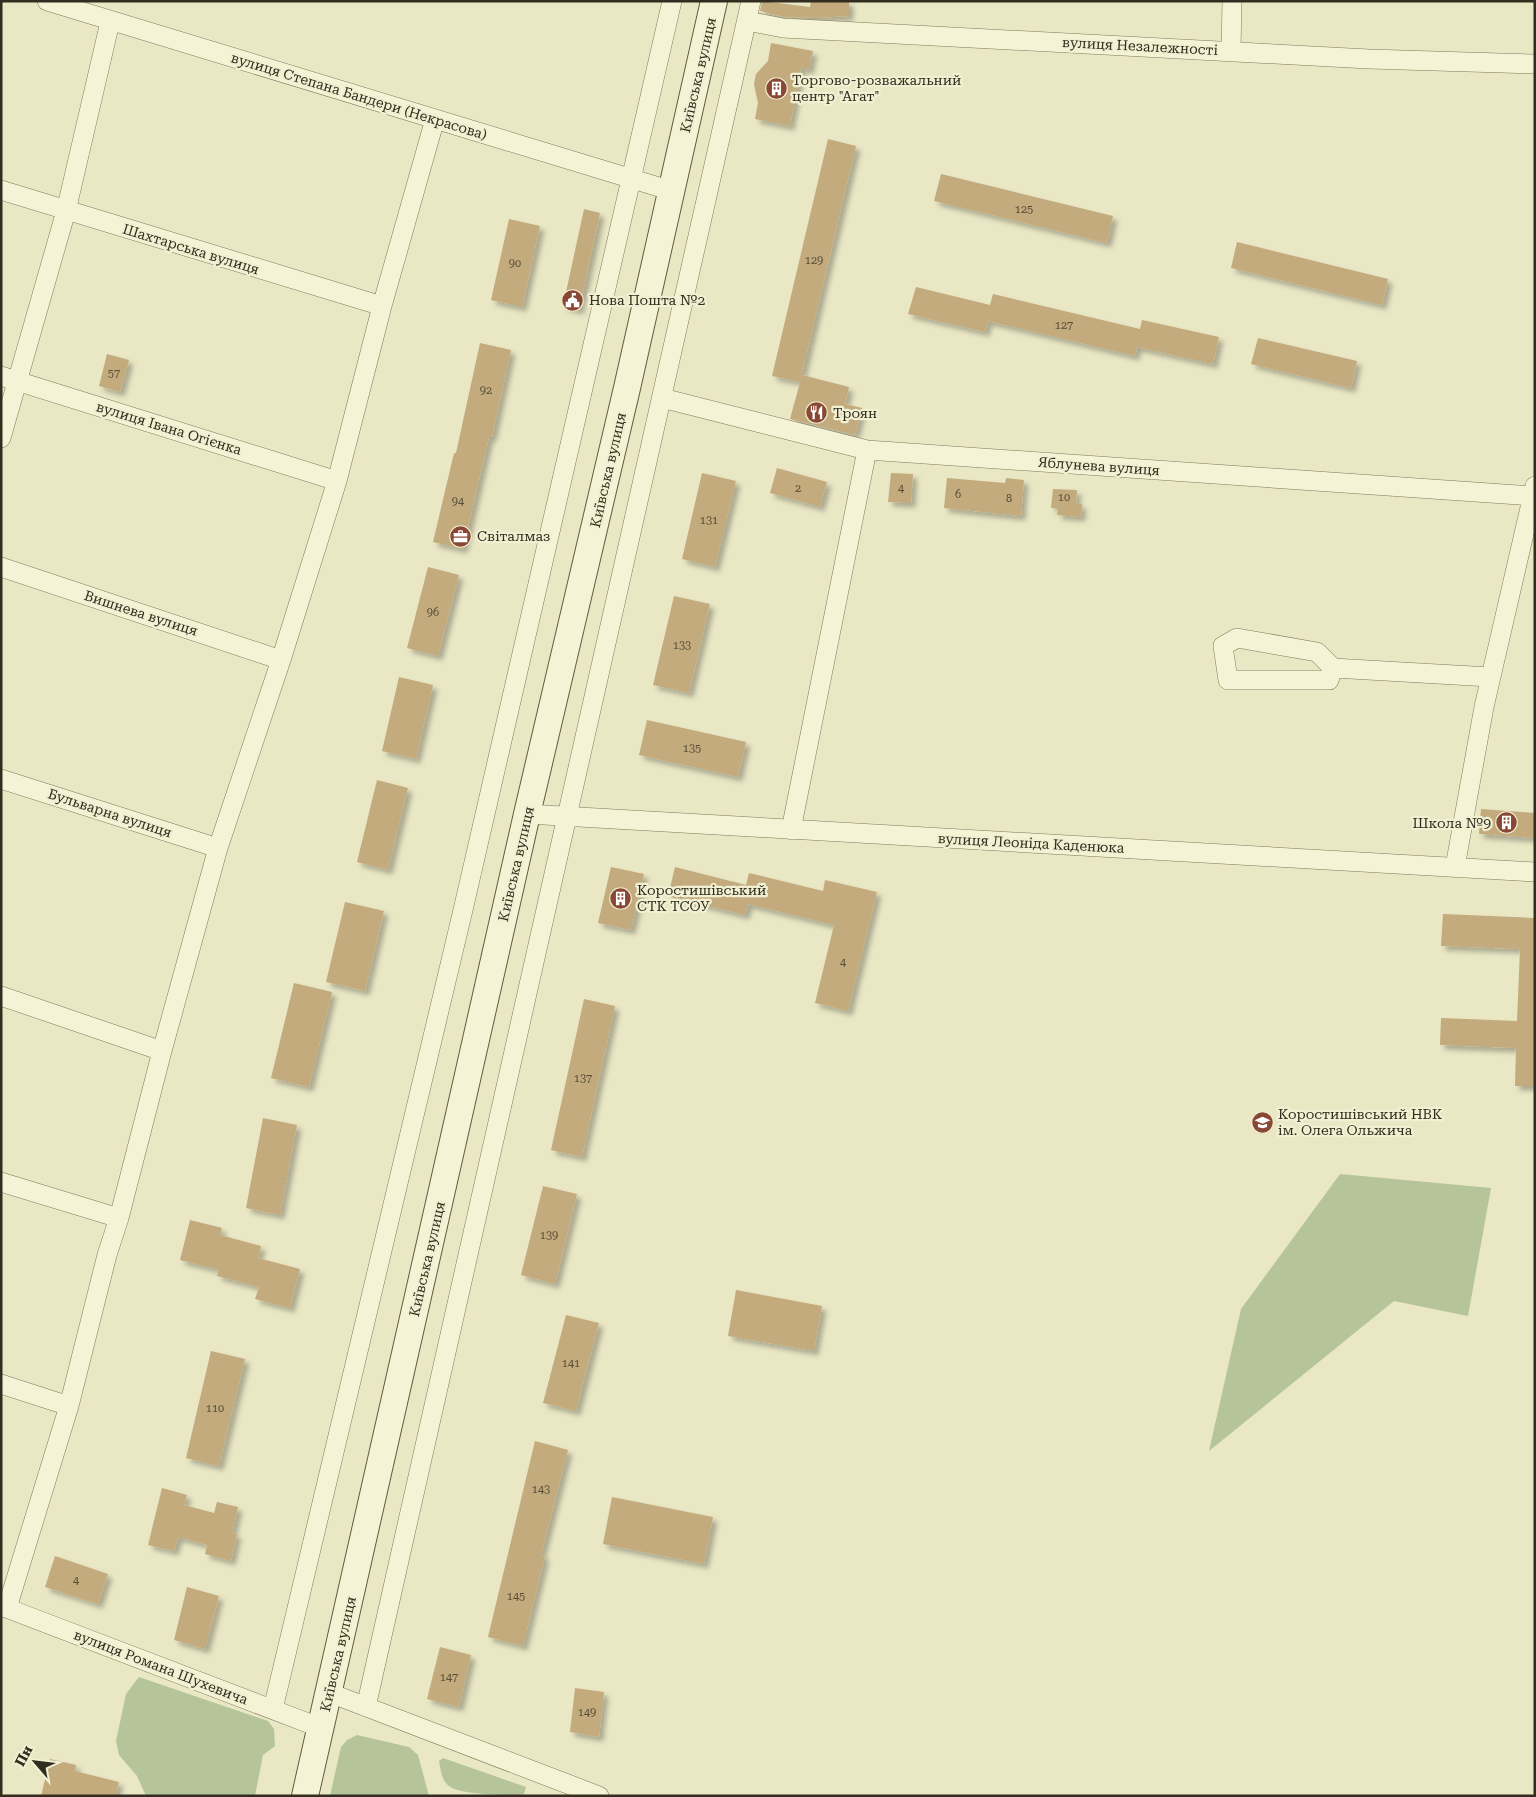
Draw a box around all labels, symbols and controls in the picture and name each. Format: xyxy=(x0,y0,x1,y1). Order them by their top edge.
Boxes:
street label: Київська вулиця xyxy=(677,16,719,134)
street label: вулиця Незалежності xyxy=(1062,34,1219,58)
street label: вулиця Степана Бандери (Некрасова) xyxy=(229,49,489,143)
place label: Торгово-розважальний центр "Агат" xyxy=(792,72,961,104)
building icon: Торгово-розважальний центр "Агат" xyxy=(764,76,788,100)
house number: 125 xyxy=(1015,203,1033,216)
street label: Шахтарська вулиця xyxy=(121,221,261,277)
house number: 129 xyxy=(805,254,823,267)
house number: 90 xyxy=(509,257,521,270)
public building icon: Нова Пошта №2 xyxy=(561,288,585,312)
place label: Нова Пошта №2 xyxy=(589,292,705,308)
house number: 127 xyxy=(1055,319,1073,332)
house number: 57 xyxy=(108,367,120,380)
house number: 92 xyxy=(480,384,492,397)
street label: вулиця Івана Огієнка xyxy=(94,398,244,458)
restaurant icon: Троян xyxy=(805,401,829,425)
place label: Троян xyxy=(833,405,877,421)
street label: Київська вулиця xyxy=(587,411,629,529)
street label: Яблунева вулиця xyxy=(1038,454,1160,478)
house number: 2 xyxy=(795,482,801,495)
house number: 4 xyxy=(898,482,905,495)
house number: 6 xyxy=(955,488,961,501)
house number: 10 xyxy=(1058,491,1070,504)
house number: 8 xyxy=(1006,492,1012,505)
house number: 94 xyxy=(452,495,465,508)
house number: 131 xyxy=(700,514,718,527)
office icon: Світалмаз xyxy=(449,524,473,548)
place label: Світалмаз xyxy=(477,528,550,544)
street label: Вишнева вулиця xyxy=(82,587,200,639)
house number: 96 xyxy=(427,606,439,619)
house number: 133 xyxy=(673,639,691,652)
house number: 135 xyxy=(683,742,701,755)
street label: Бульварна вулиця xyxy=(46,785,174,841)
street label: Київська вулиця xyxy=(495,805,537,923)
building icon: Школа №9 xyxy=(1495,811,1519,835)
place label: Школа №9 xyxy=(1412,815,1491,831)
street label: вулиця Леоніда Каденюка xyxy=(937,830,1125,856)
place label: Коростишівський СТК ТСОУ xyxy=(637,882,766,914)
building icon: Коростишівський СТК ТСОУ xyxy=(609,886,633,910)
house number: 4 xyxy=(840,956,847,969)
house number: 137 xyxy=(574,1072,592,1085)
place label: Коростишівський НВК ім. Олега Ольжича xyxy=(1278,1106,1442,1138)
school or university icon: Коростишівський НВК ім. Олега Ольжича xyxy=(1250,1110,1274,1134)
street label: Київська вулиця xyxy=(406,1200,448,1318)
house number: 139 xyxy=(540,1229,558,1242)
house number: 141 xyxy=(562,1357,580,1370)
house number: 110 xyxy=(206,1402,224,1415)
house number: 143 xyxy=(532,1483,550,1496)
house number: 4 xyxy=(73,1574,80,1587)
house number: 145 xyxy=(507,1590,525,1603)
street label: Київська вулиця xyxy=(317,1595,359,1713)
street label: вулиця Романа Шухевича xyxy=(72,1626,251,1708)
house number: 147 xyxy=(440,1671,458,1684)
house number: 149 xyxy=(578,1706,596,1719)
north arrow xyxy=(10,1737,60,1787)
text: Пн xyxy=(12,1742,36,1769)

